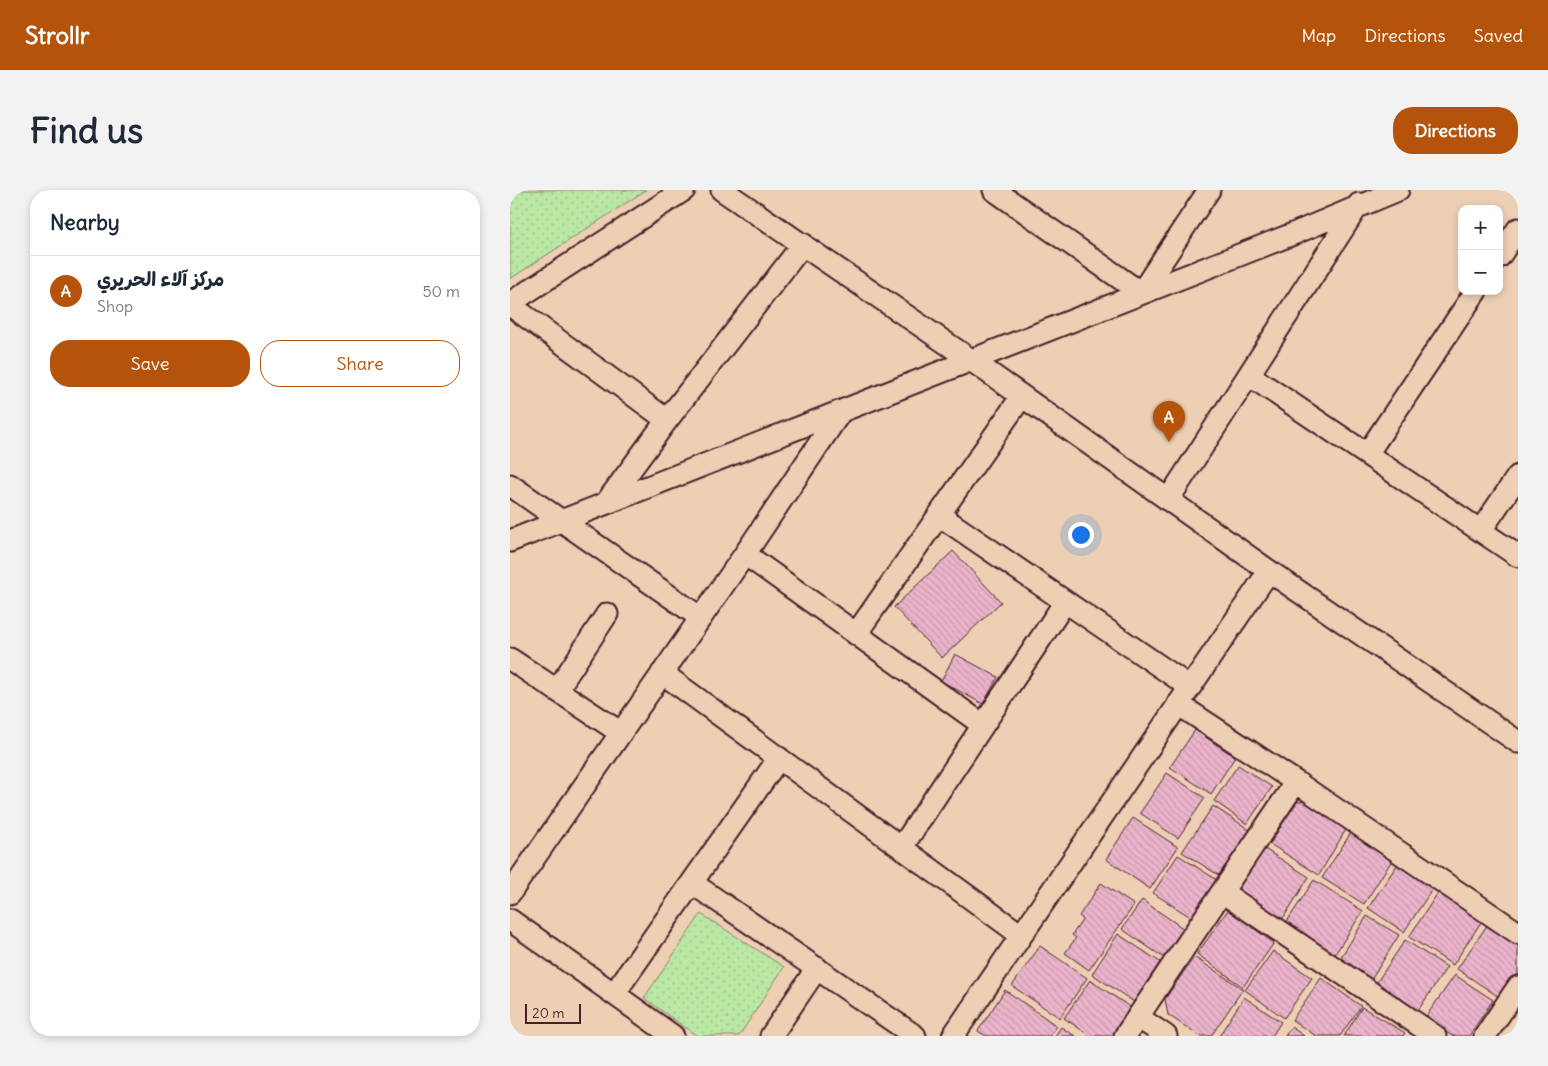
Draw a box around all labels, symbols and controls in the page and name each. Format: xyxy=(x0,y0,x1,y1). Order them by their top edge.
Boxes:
text: Strollr xyxy=(25,20,90,50)
text: Map xyxy=(1301,24,1336,47)
text: Directions xyxy=(1364,24,1446,47)
text: Saved xyxy=(1474,24,1523,47)
button: Directions xyxy=(1393,107,1518,154)
text: Find us xyxy=(30,108,143,152)
map controls xyxy=(1458,205,1503,295)
button: + xyxy=(1458,205,1503,250)
text: Nearby xyxy=(50,209,120,236)
button: − xyxy=(1458,250,1503,295)
text: مركز آلاء الحريري xyxy=(97,267,224,291)
text: A xyxy=(61,281,71,301)
text: 50 m xyxy=(422,281,460,301)
text: Shop xyxy=(97,296,133,316)
button: Save xyxy=(50,340,250,387)
button: Share xyxy=(260,340,460,387)
pin: A xyxy=(1153,401,1185,442)
your location xyxy=(1068,522,1094,548)
scale bar xyxy=(525,1001,581,1024)
text: 20 m xyxy=(532,1004,565,1022)

